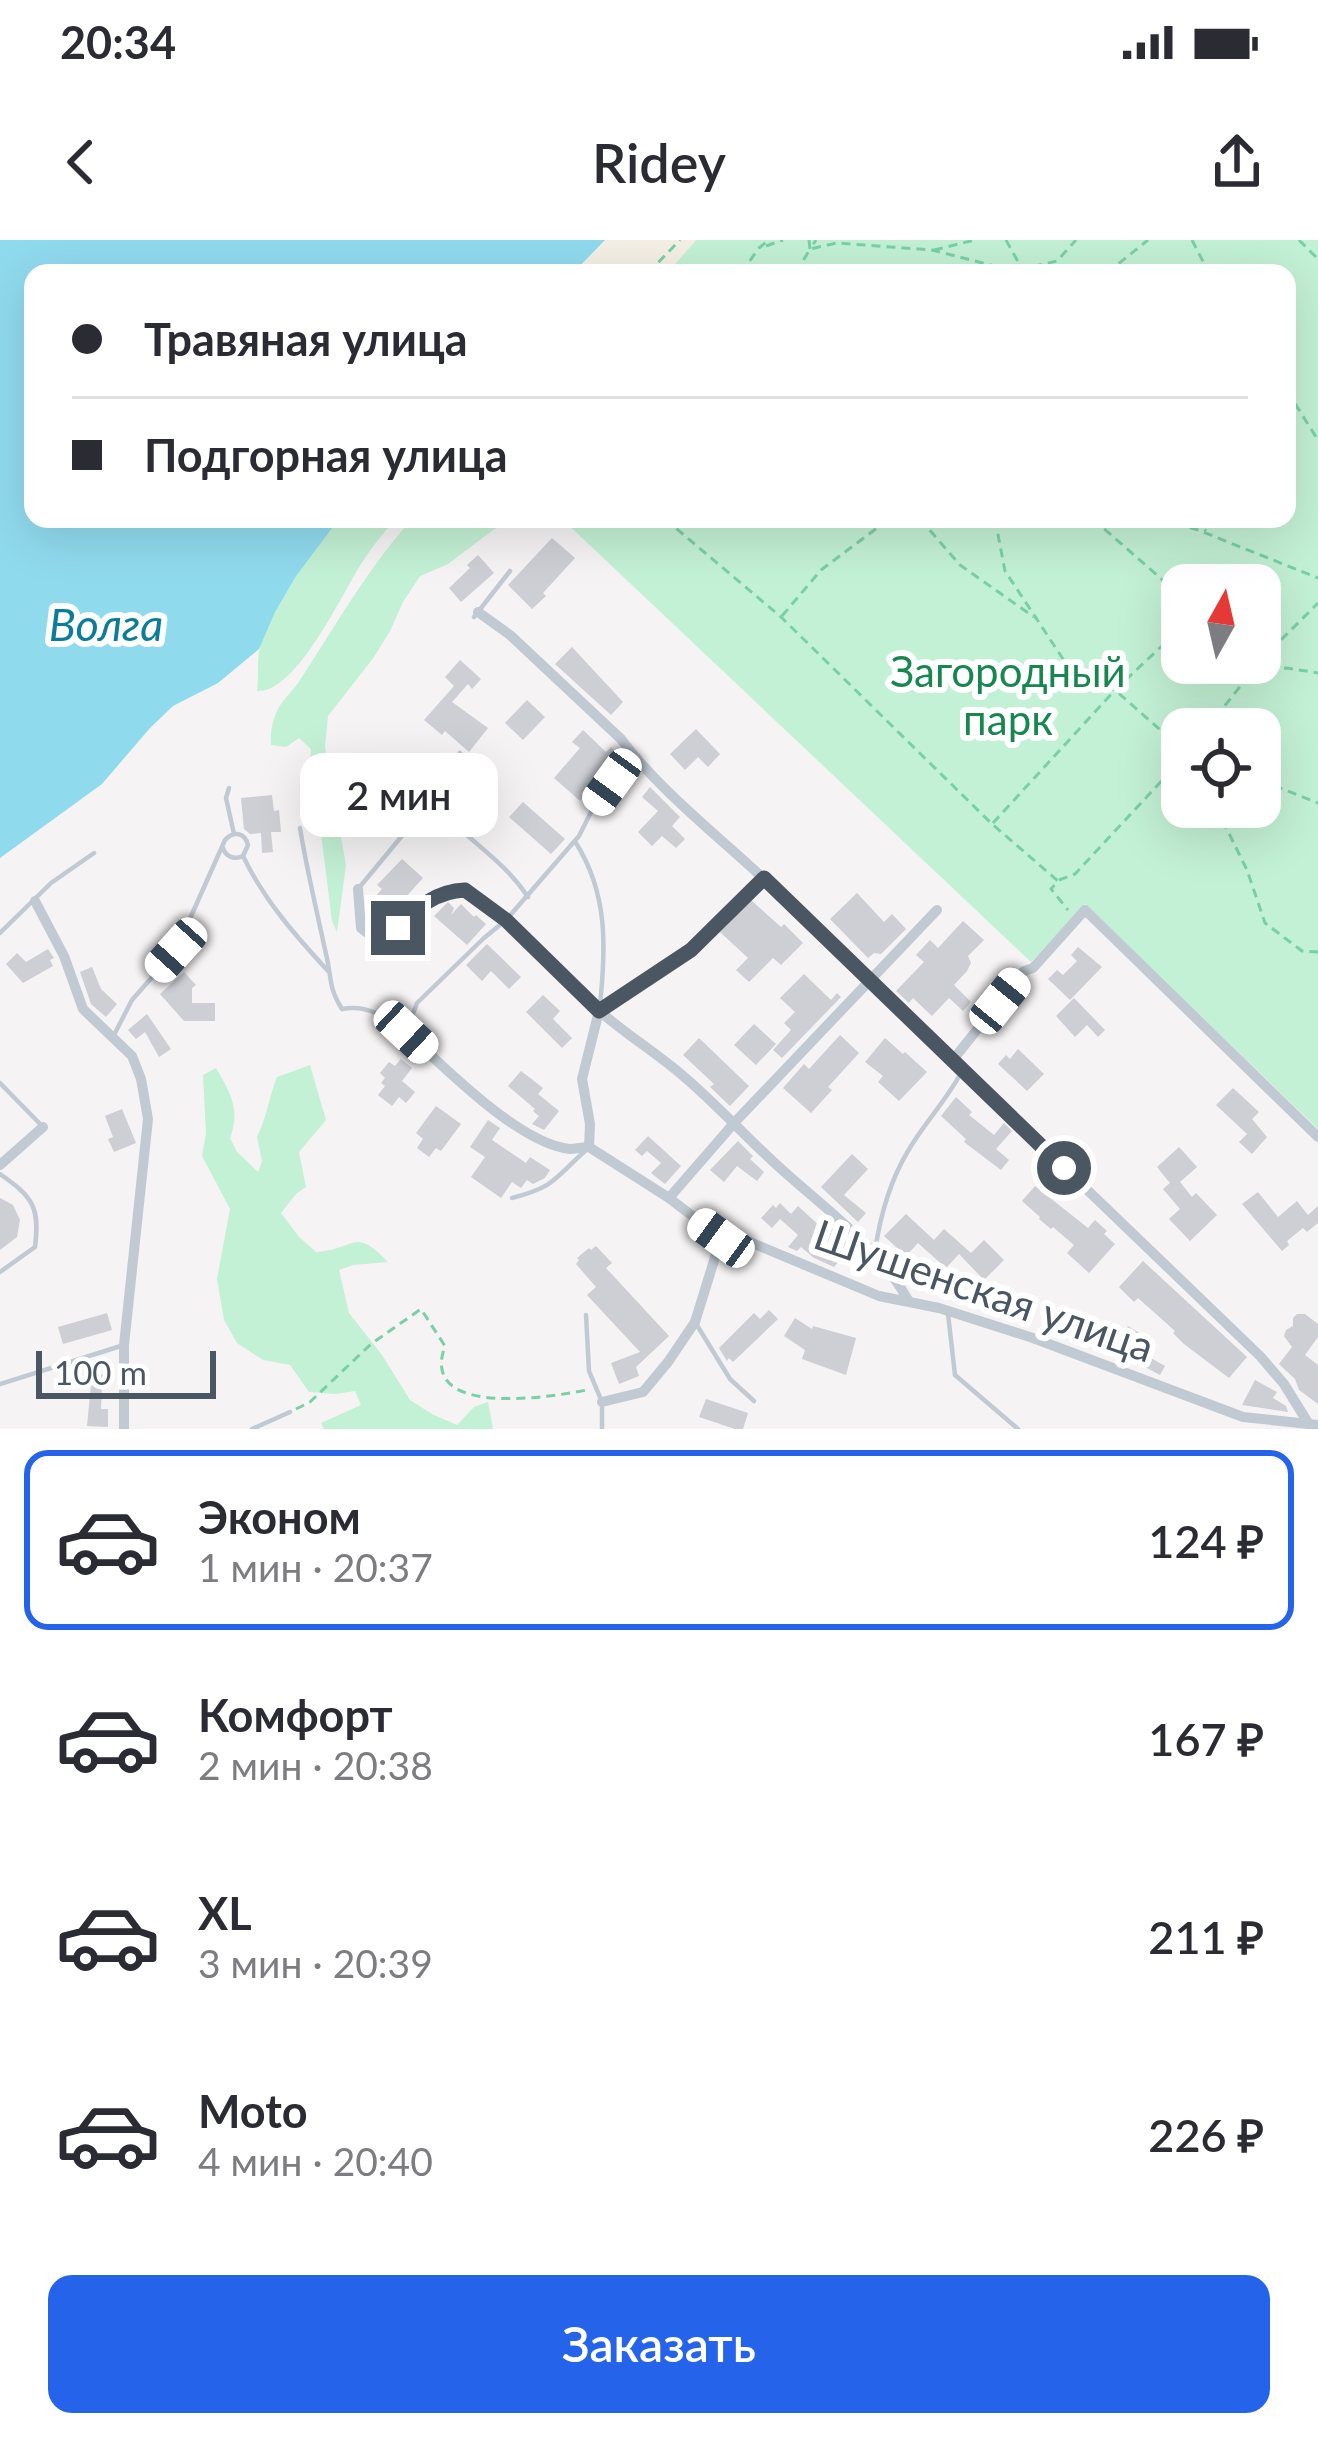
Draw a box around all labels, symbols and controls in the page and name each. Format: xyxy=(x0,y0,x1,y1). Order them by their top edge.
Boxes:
text: 20:34 xyxy=(60,15,176,69)
icon: back xyxy=(48,129,114,195)
icon: share xyxy=(1204,129,1270,195)
text: Ridey xyxy=(592,130,726,195)
text: Травяная улица xyxy=(144,312,468,366)
text: Подгорная улица xyxy=(144,428,508,482)
north arrow xyxy=(1161,564,1281,684)
map controls xyxy=(1161,564,1281,828)
water label: Волга xyxy=(49,597,163,651)
park label: Загородный парк xyxy=(890,646,1126,744)
button: locate xyxy=(1161,708,1281,828)
car xyxy=(576,742,648,822)
callout: 2 мин xyxy=(299,754,497,838)
text: 2 мин xyxy=(347,772,451,818)
route end xyxy=(371,901,425,955)
car xyxy=(139,911,213,989)
car xyxy=(963,962,1037,1040)
car xyxy=(367,994,445,1070)
route start xyxy=(1037,1141,1091,1195)
car xyxy=(681,1202,761,1274)
street label: Шушенская улица xyxy=(808,1209,1161,1372)
scale bar xyxy=(36,1345,216,1398)
text: 100 m xyxy=(54,1352,147,1392)
icon: car xyxy=(54,1486,162,1594)
text: Эконом xyxy=(198,1490,361,1544)
text: 124 ₽ xyxy=(1148,1514,1264,1568)
text: 1 мин · 20:37 xyxy=(198,1544,433,1590)
icon: car xyxy=(54,1684,162,1792)
text: Комфорт xyxy=(198,1688,393,1742)
text: 167 ₽ xyxy=(1148,1712,1264,1766)
text: 2 мин · 20:38 xyxy=(198,1742,433,1788)
icon: car xyxy=(54,1882,162,1990)
text: XL xyxy=(198,1886,252,1940)
text: 211 ₽ xyxy=(1148,1910,1264,1964)
text: 3 мин · 20:39 xyxy=(198,1940,433,1986)
icon: car xyxy=(54,2080,162,2188)
text: Moto xyxy=(198,2084,308,2138)
text: 226 ₽ xyxy=(1148,2108,1264,2162)
text: 4 мин · 20:40 xyxy=(198,2138,433,2184)
button: Заказать xyxy=(48,2275,1270,2413)

